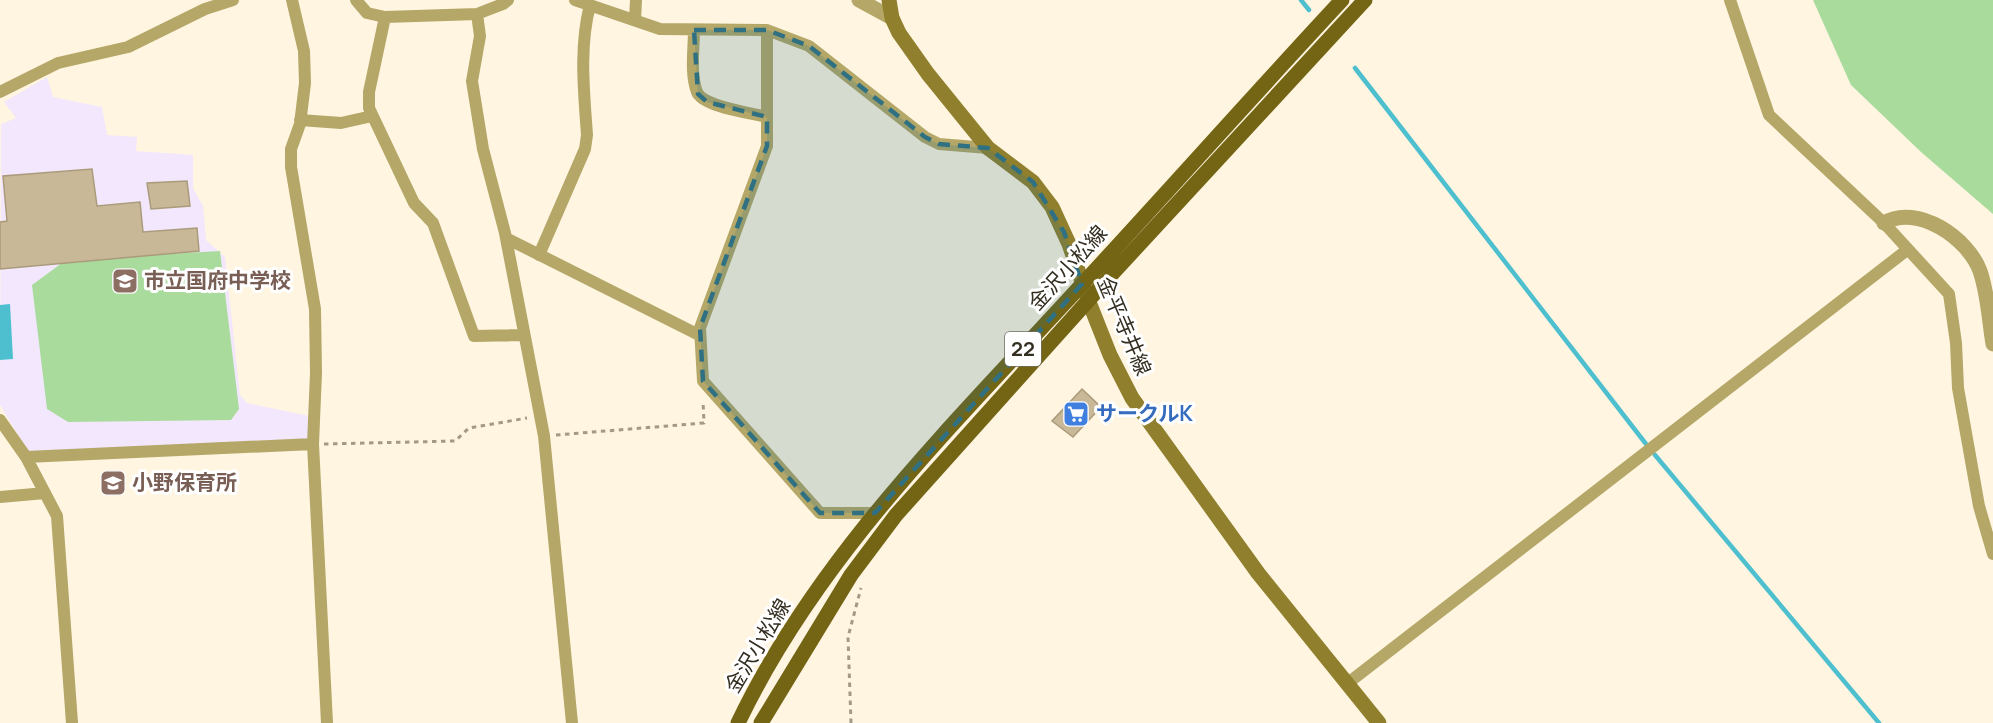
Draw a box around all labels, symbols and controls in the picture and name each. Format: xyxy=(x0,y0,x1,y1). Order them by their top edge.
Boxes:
street label: 金沢小松線 xyxy=(1022,219,1113,316)
school or university icon: 市立国府中学校 xyxy=(110,266,140,296)
place label: 市立国府中学校 xyxy=(144,266,291,294)
street label: 金平寺井線 xyxy=(1092,272,1158,379)
road number: 22 xyxy=(1005,332,1041,366)
supermarket icon: サークルK xyxy=(1061,399,1091,429)
place label: サークルK xyxy=(1096,399,1193,427)
school or university icon: 小野保育所 xyxy=(98,468,128,498)
place label: 小野保育所 xyxy=(132,468,237,496)
street label: 金沢小松線 xyxy=(718,593,796,698)

